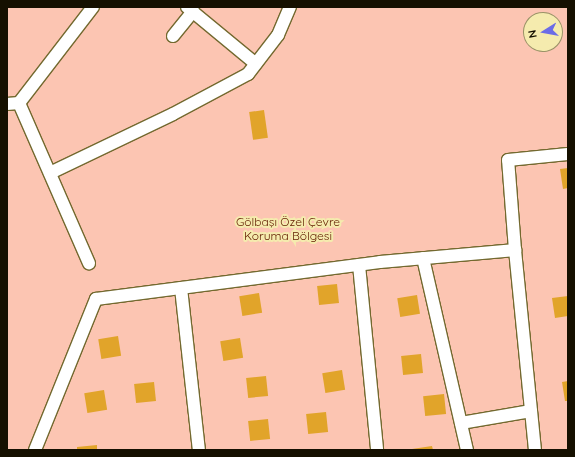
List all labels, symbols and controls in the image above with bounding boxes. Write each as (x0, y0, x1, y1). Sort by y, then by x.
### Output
north arrow (523, 12, 563, 52)
text: N (525, 29, 540, 39)
park label: Gölbaşı Özel Çevre Koruma Bölgesi (236, 215, 340, 243)

